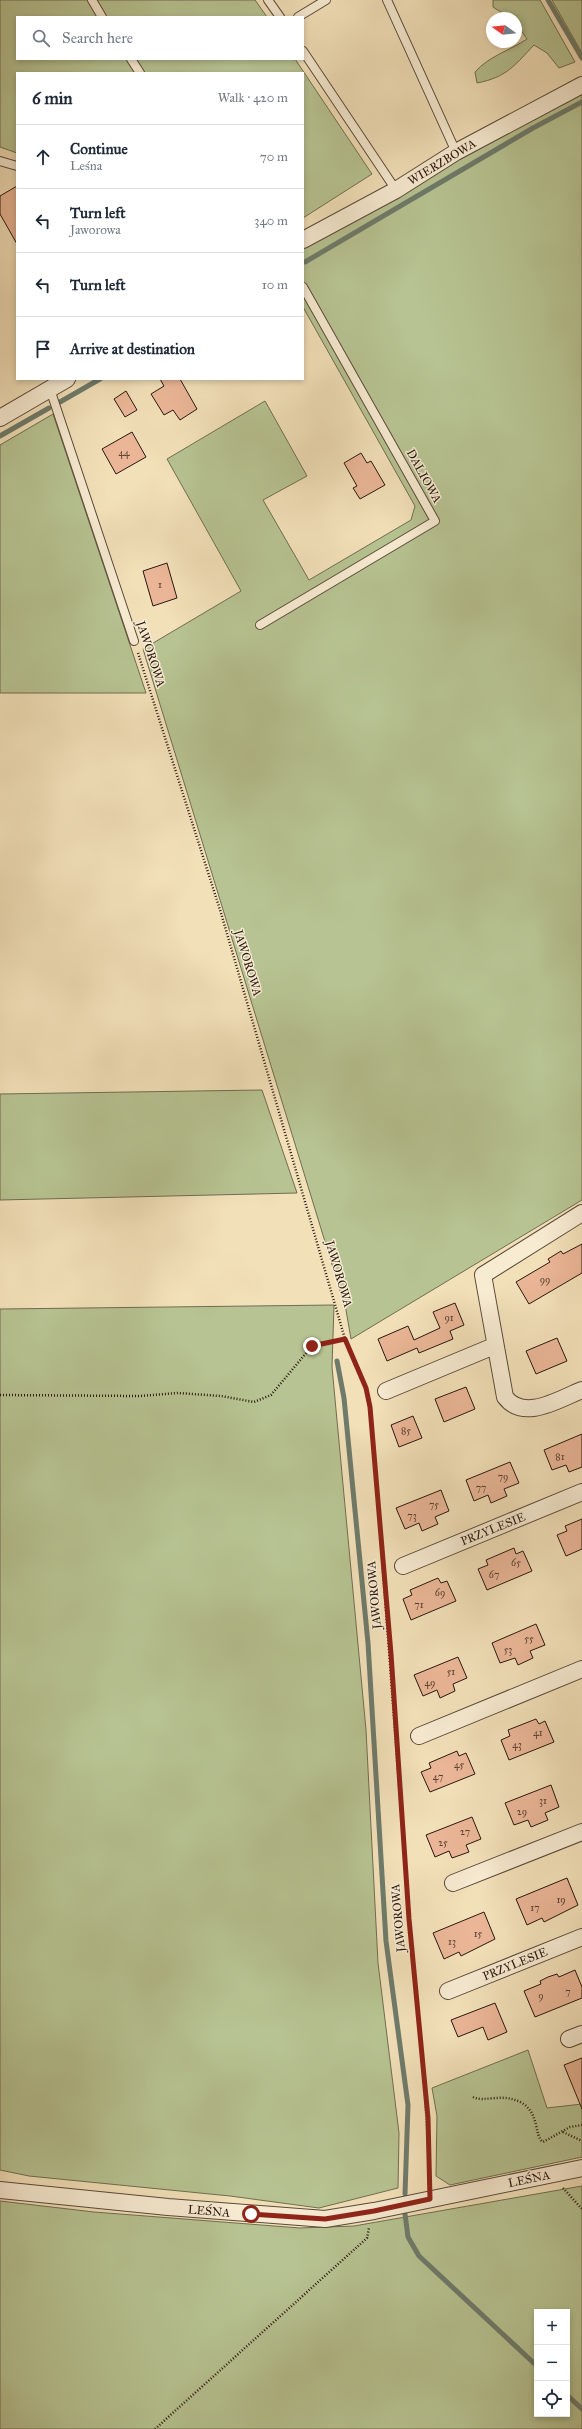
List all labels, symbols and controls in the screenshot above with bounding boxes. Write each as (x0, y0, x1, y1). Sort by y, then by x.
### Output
north arrow (486, 12, 522, 48)
search box (16, 16, 304, 60)
icon: search (30, 27, 52, 49)
text: Search here (62, 29, 133, 47)
text: 6 min (32, 88, 73, 109)
text: Walk · 420 m (218, 90, 288, 106)
street label: WIERZBOWA (405, 136, 479, 188)
text: Continue (70, 140, 128, 158)
icon: ahead (32, 146, 54, 168)
text: 70 m (260, 149, 288, 165)
text: Leśna (70, 158, 102, 174)
text: Turn left (70, 204, 126, 222)
icon: left (32, 210, 54, 232)
text: 340 m (254, 213, 288, 229)
text: Jaworowa (70, 222, 121, 238)
icon: left (32, 274, 54, 296)
text: Turn left (70, 276, 126, 294)
text: 10 m (262, 277, 288, 293)
icon: arrive (32, 338, 54, 360)
text: Arrive at destination (70, 340, 195, 358)
house number: 44 (118, 447, 130, 459)
street label: DALIOWA (404, 447, 444, 505)
house number: 1 (158, 579, 162, 591)
street label: JAWOROWA (132, 617, 168, 689)
street label: JAWOROWA (230, 926, 265, 998)
street label: JAWOROWA (321, 1237, 355, 1309)
house number: 99 (540, 1274, 550, 1286)
house number: 91 (444, 1312, 454, 1324)
route end (303, 1337, 321, 1355)
house number: 85 (401, 1425, 411, 1437)
house number: 81 (555, 1451, 565, 1463)
house number: 79 (498, 1471, 508, 1483)
house number: 77 (476, 1482, 486, 1494)
house number: 75 (429, 1499, 439, 1511)
street label: PRZYLESIE (459, 1509, 528, 1548)
house number: 73 (407, 1510, 417, 1522)
house number: 65 (511, 1557, 521, 1569)
street label: JAWOROWA (364, 1560, 385, 1632)
house number: 67 (489, 1569, 499, 1581)
house number: 69 (435, 1587, 445, 1599)
house number: 71 (414, 1599, 424, 1611)
house number: 55 (524, 1633, 534, 1645)
house number: 53 (504, 1644, 512, 1656)
house number: 51 (447, 1666, 455, 1678)
house number: 49 (425, 1677, 435, 1689)
house number: 41 (533, 1727, 543, 1739)
house number: 43 (512, 1739, 522, 1751)
house number: 45 (454, 1759, 464, 1771)
house number: 47 (433, 1771, 443, 1783)
house number: 31 (539, 1795, 547, 1807)
house number: 29 (517, 1806, 527, 1818)
house number: 27 (460, 1826, 470, 1838)
house number: 25 (438, 1837, 448, 1849)
street label: JAWOROWA (388, 1883, 409, 1955)
house number: 19 (556, 1894, 566, 1906)
house number: 17 (530, 1902, 540, 1914)
house number: 15 (474, 1928, 483, 1940)
house number: 13 (448, 1936, 456, 1948)
street label: PRZYLESIE (481, 1944, 550, 1983)
house number: 7 (565, 1986, 571, 1998)
house number: 9 (538, 1990, 544, 2002)
street label: LEŚNA (506, 2166, 551, 2190)
street label: LEŚNA (187, 2200, 231, 2220)
route start (242, 2205, 260, 2223)
map controls (534, 2309, 570, 2417)
button: + (534, 2309, 570, 2345)
button: − (534, 2345, 570, 2381)
button: locate (534, 2381, 570, 2417)

